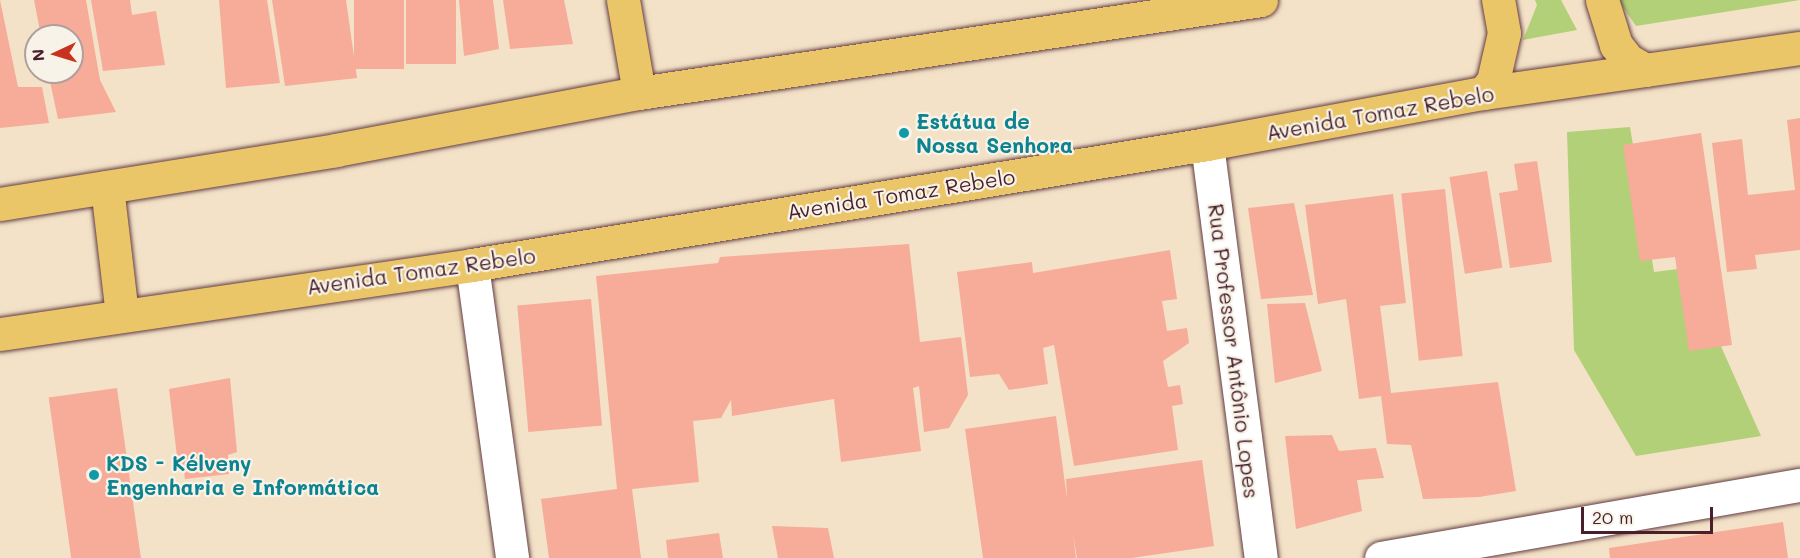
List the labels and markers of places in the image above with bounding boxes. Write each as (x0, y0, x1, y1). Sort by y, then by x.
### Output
place label: Estátua de Nossa Senhora (916, 108, 1073, 158)
marker: Estátua de Nossa Senhora (897, 126, 911, 140)
place label: KDS - Kélveny Engenharia e Informática (106, 450, 379, 500)
marker: KDS - Kélveny Engenharia e Informática (87, 468, 101, 482)

